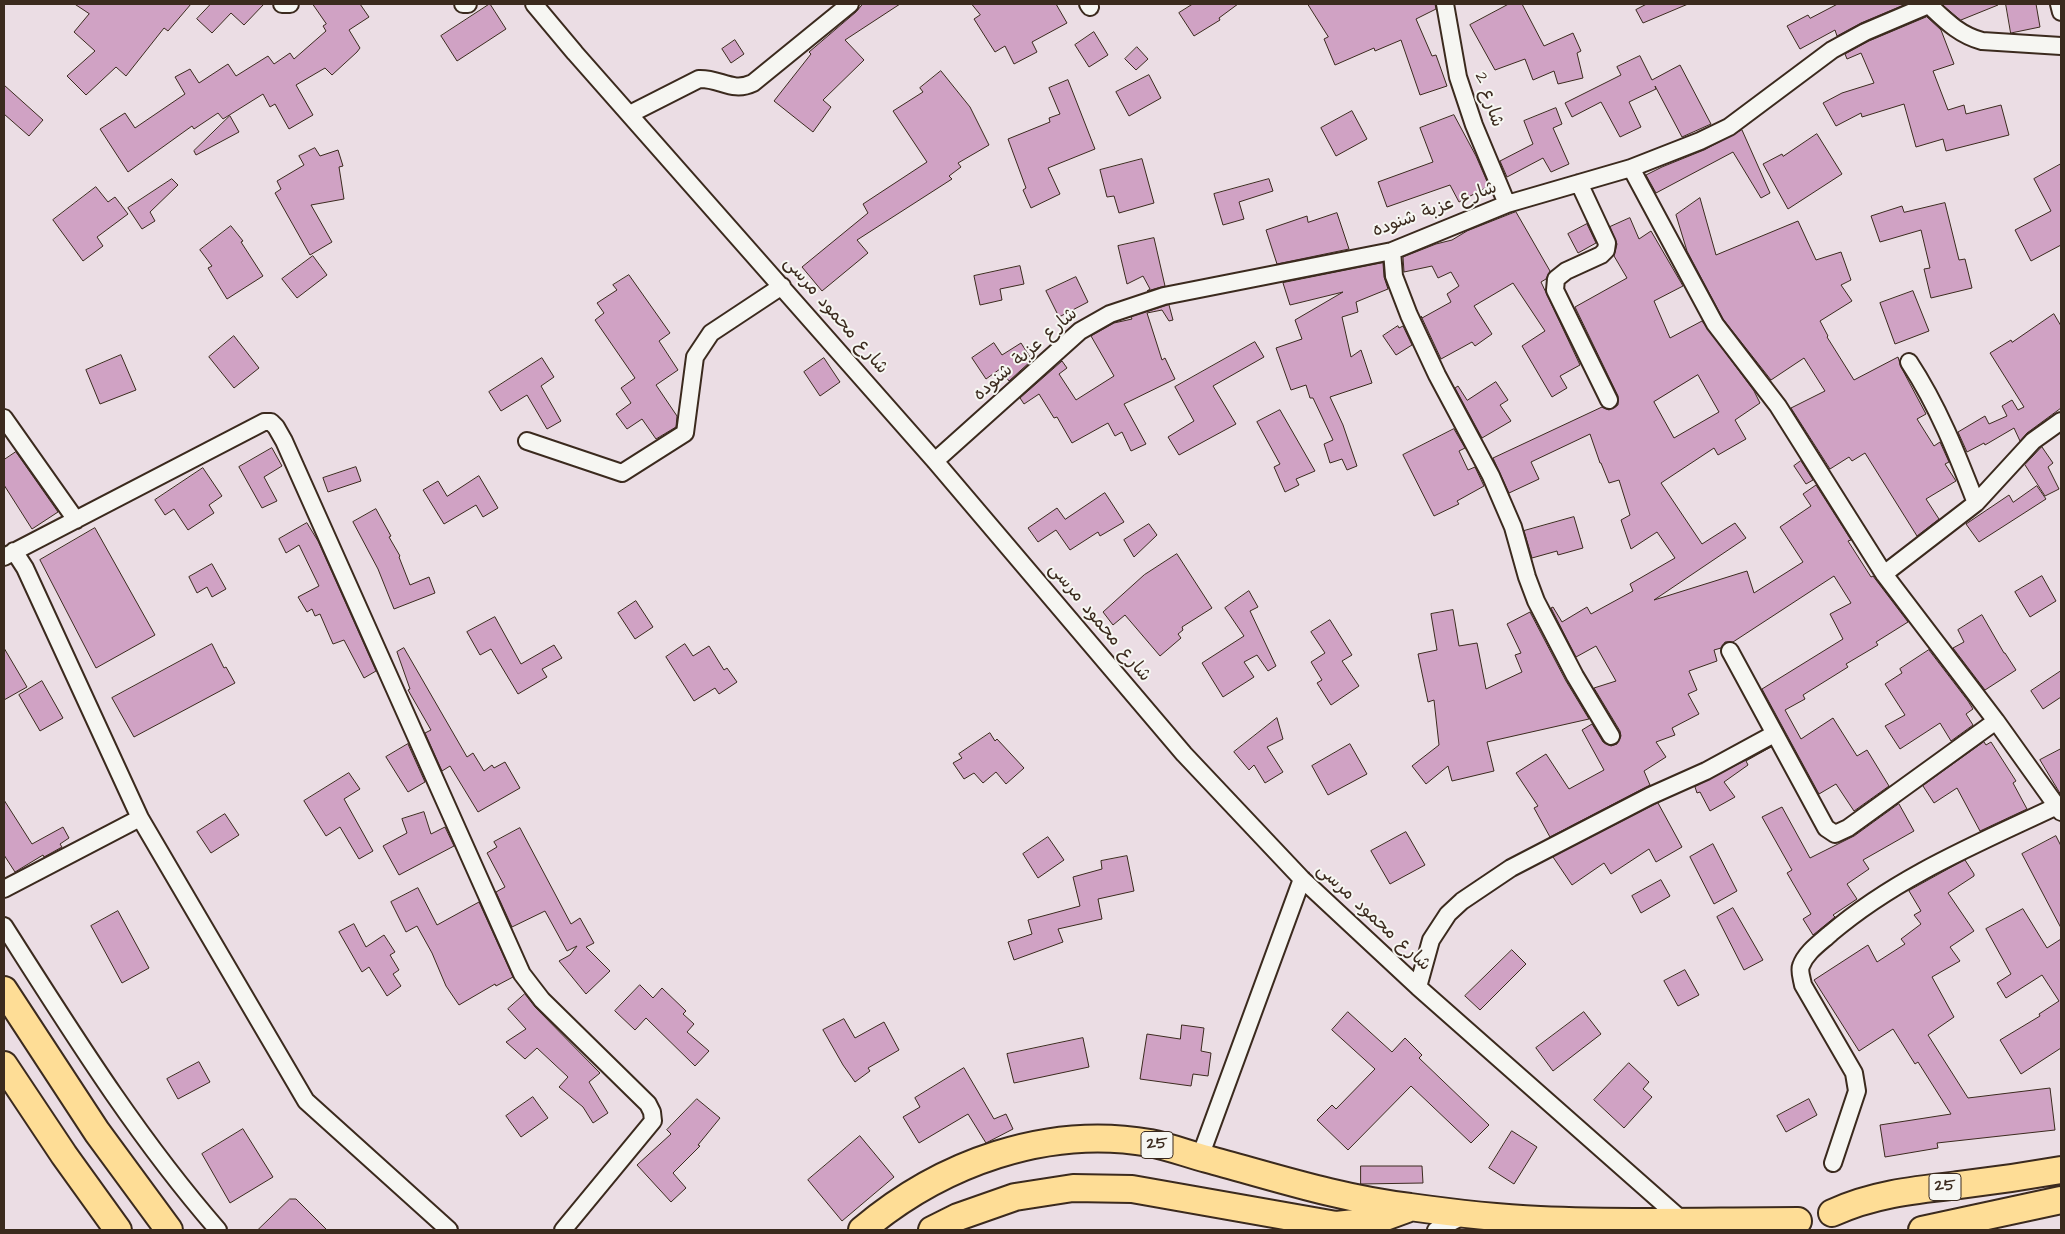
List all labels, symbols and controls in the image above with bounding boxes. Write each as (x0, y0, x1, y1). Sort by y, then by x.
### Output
street label: شارع 2 (1469, 70, 1507, 130)
street label: شارع عزبة شنوده (1370, 177, 1500, 243)
street label: شارع محمود مرسى (778, 253, 892, 379)
street label: شارع عزبة شنوده (969, 304, 1083, 406)
street label: شارع محمود مرسى (1043, 559, 1155, 687)
street label: شارع محمود مرسى (1311, 860, 1435, 976)
road number: 25 (1141, 1132, 1173, 1158)
road number: 25 (1929, 1174, 1961, 1200)

